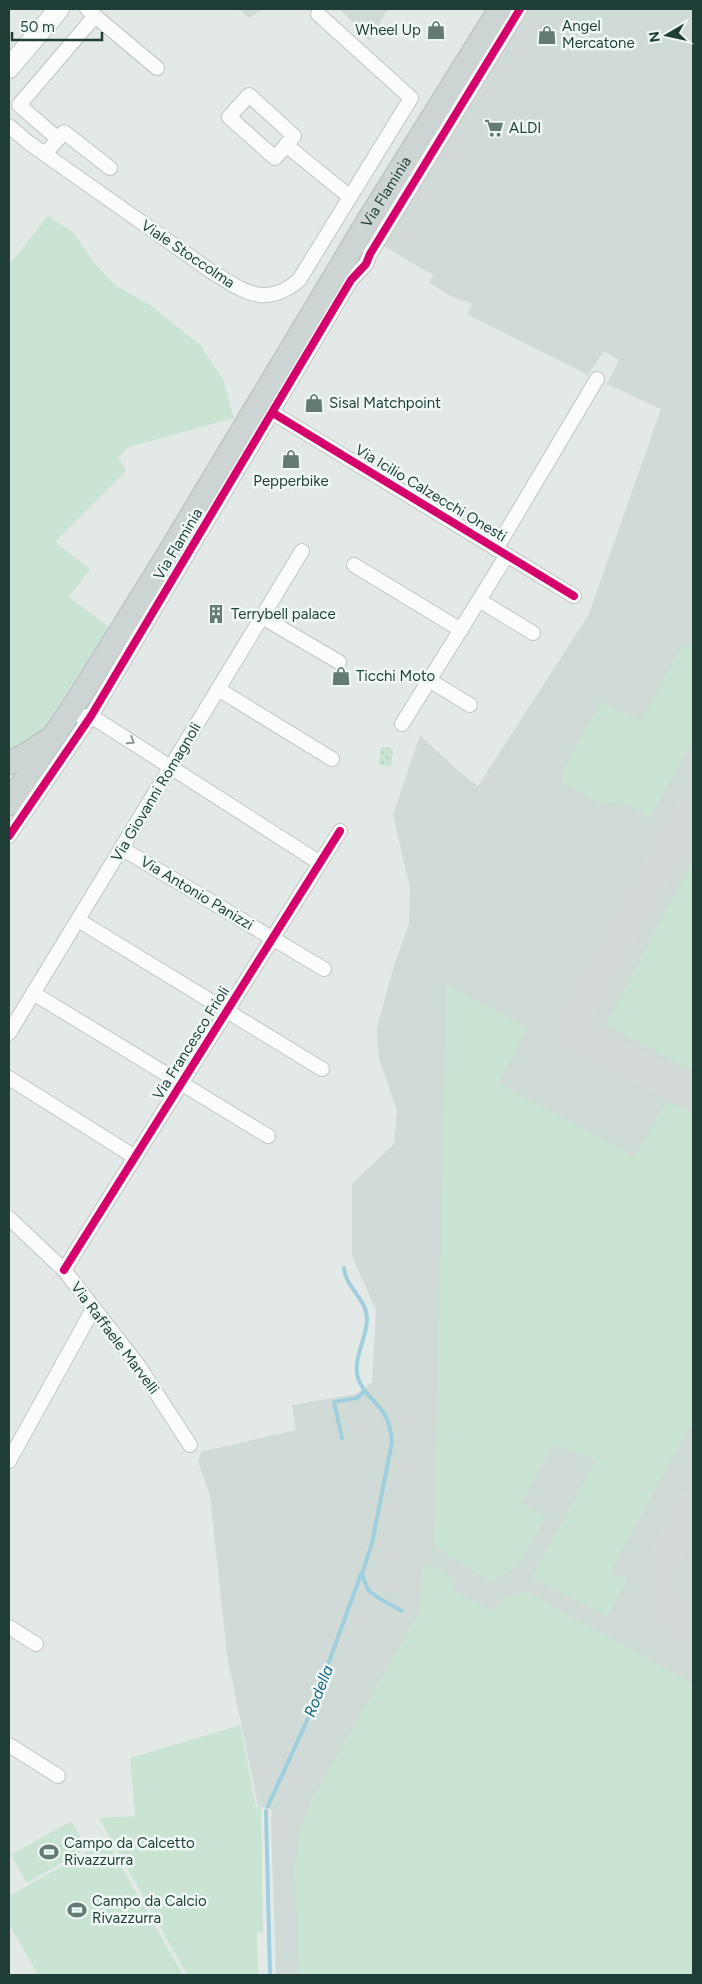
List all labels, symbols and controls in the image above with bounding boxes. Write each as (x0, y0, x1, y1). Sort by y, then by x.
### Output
scale bar (12, 10, 102, 42)
north arrow (642, 10, 692, 60)
place label: Angel Mercatone (562, 17, 635, 52)
text: 50 m (20, 18, 55, 36)
shop icon: Wheel Up (425, 19, 447, 41)
place label: Wheel Up (355, 21, 421, 39)
shop icon: Angel Mercatone (536, 24, 558, 46)
text: N (645, 30, 664, 44)
supermarket icon: ALDI (483, 117, 505, 139)
place label: ALDI (509, 119, 541, 137)
street label: Via Flaminia (357, 153, 415, 231)
street label: Viale Stoccolma (138, 216, 238, 292)
shop icon: Sisal Matchpoint (303, 392, 325, 414)
place label: Sisal Matchpoint (329, 394, 441, 412)
street label: Via Icilio Calzecchi Onesti (352, 441, 510, 545)
shop icon: Pepperbike (280, 448, 302, 470)
place label: Pepperbike (253, 472, 329, 490)
street label: Via Flaminia (150, 505, 206, 583)
building icon: Terrybell palace (205, 603, 227, 625)
place label: Terrybell palace (231, 605, 336, 623)
shop icon: Ticchi Moto (330, 665, 352, 687)
place label: Ticchi Moto (356, 667, 436, 685)
street label: Via Giovanni Romagnoli (107, 719, 205, 865)
one-way arrow (126, 735, 135, 745)
street label: Via Antonio Panizzi (137, 852, 257, 934)
street label: Via Francesco Frioli (149, 983, 233, 1103)
street label: Via Raffaele Marvelli (67, 1278, 163, 1398)
water label: Rodella (300, 1663, 337, 1720)
place label: Campo da Calcetto Rivazzurra (64, 1834, 195, 1869)
sports icon: Campo da Calcetto Rivazzurra (38, 1841, 60, 1863)
place label: Campo da Calcio Rivazzurra (92, 1892, 207, 1927)
sports icon: Campo da Calcio Rivazzurra (66, 1899, 88, 1921)

